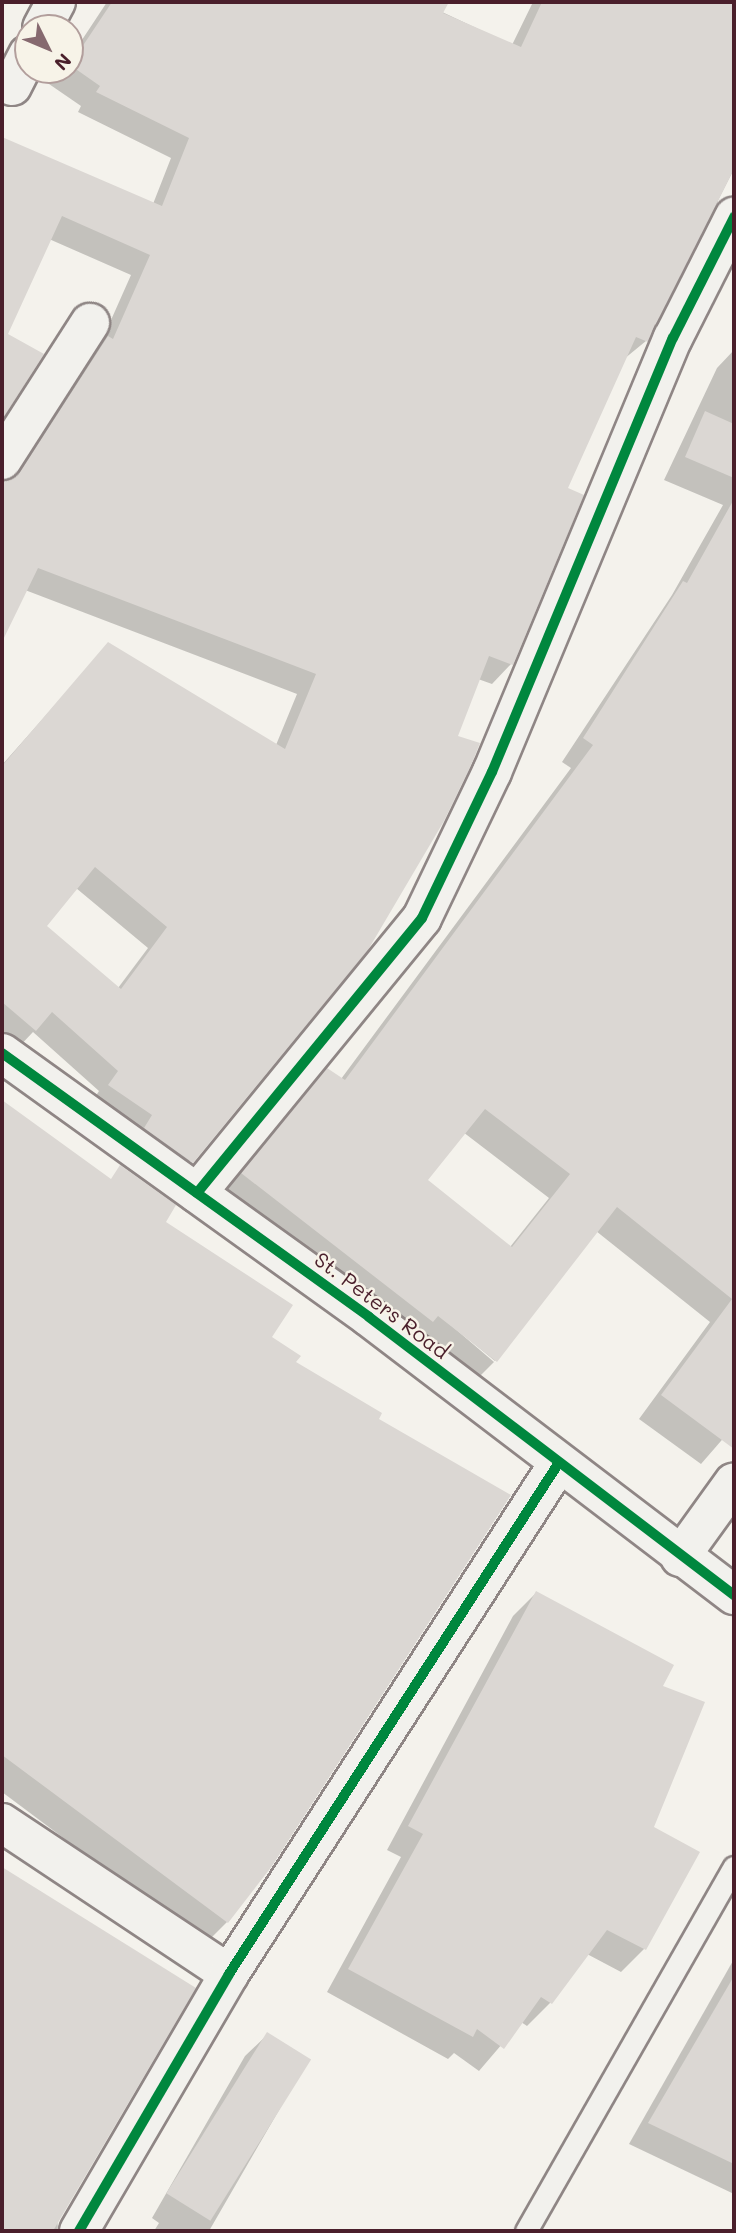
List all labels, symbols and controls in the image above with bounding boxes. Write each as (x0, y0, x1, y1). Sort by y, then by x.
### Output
north arrow (14, 14, 84, 84)
text: N (49, 48, 77, 76)
street label: St. Peters Road (310, 1246, 454, 1364)

